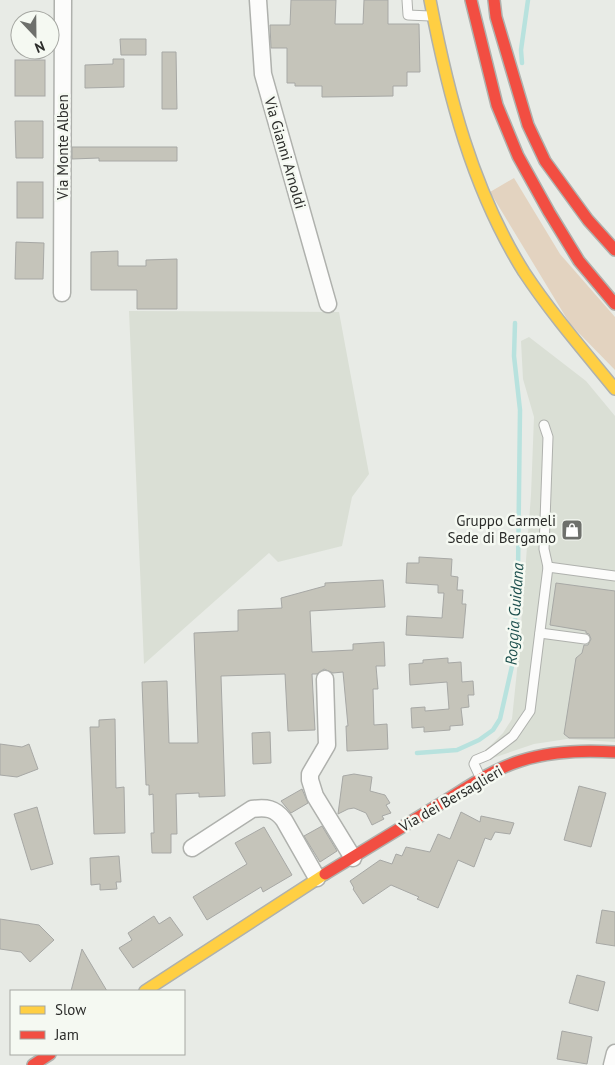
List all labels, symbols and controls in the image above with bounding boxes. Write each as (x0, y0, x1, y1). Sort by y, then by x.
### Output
north arrow (10, 10, 60, 60)
text: N (32, 37, 48, 57)
street label: Via Monte Alben (53, 94, 72, 201)
street label: Via Gianni Arnoldi (260, 94, 310, 211)
place label: Gruppo Carmeli Sede di Bergamo (447, 511, 556, 547)
shop icon: Gruppo Carmeli Sede di Bergamo (560, 518, 584, 542)
water label: Roggia Guidana (500, 562, 528, 666)
street label: Via dei Bersaglieri (395, 761, 506, 836)
legend (10, 990, 185, 1055)
text: Slow (55, 1000, 86, 1019)
text: Jam (54, 1025, 79, 1044)

